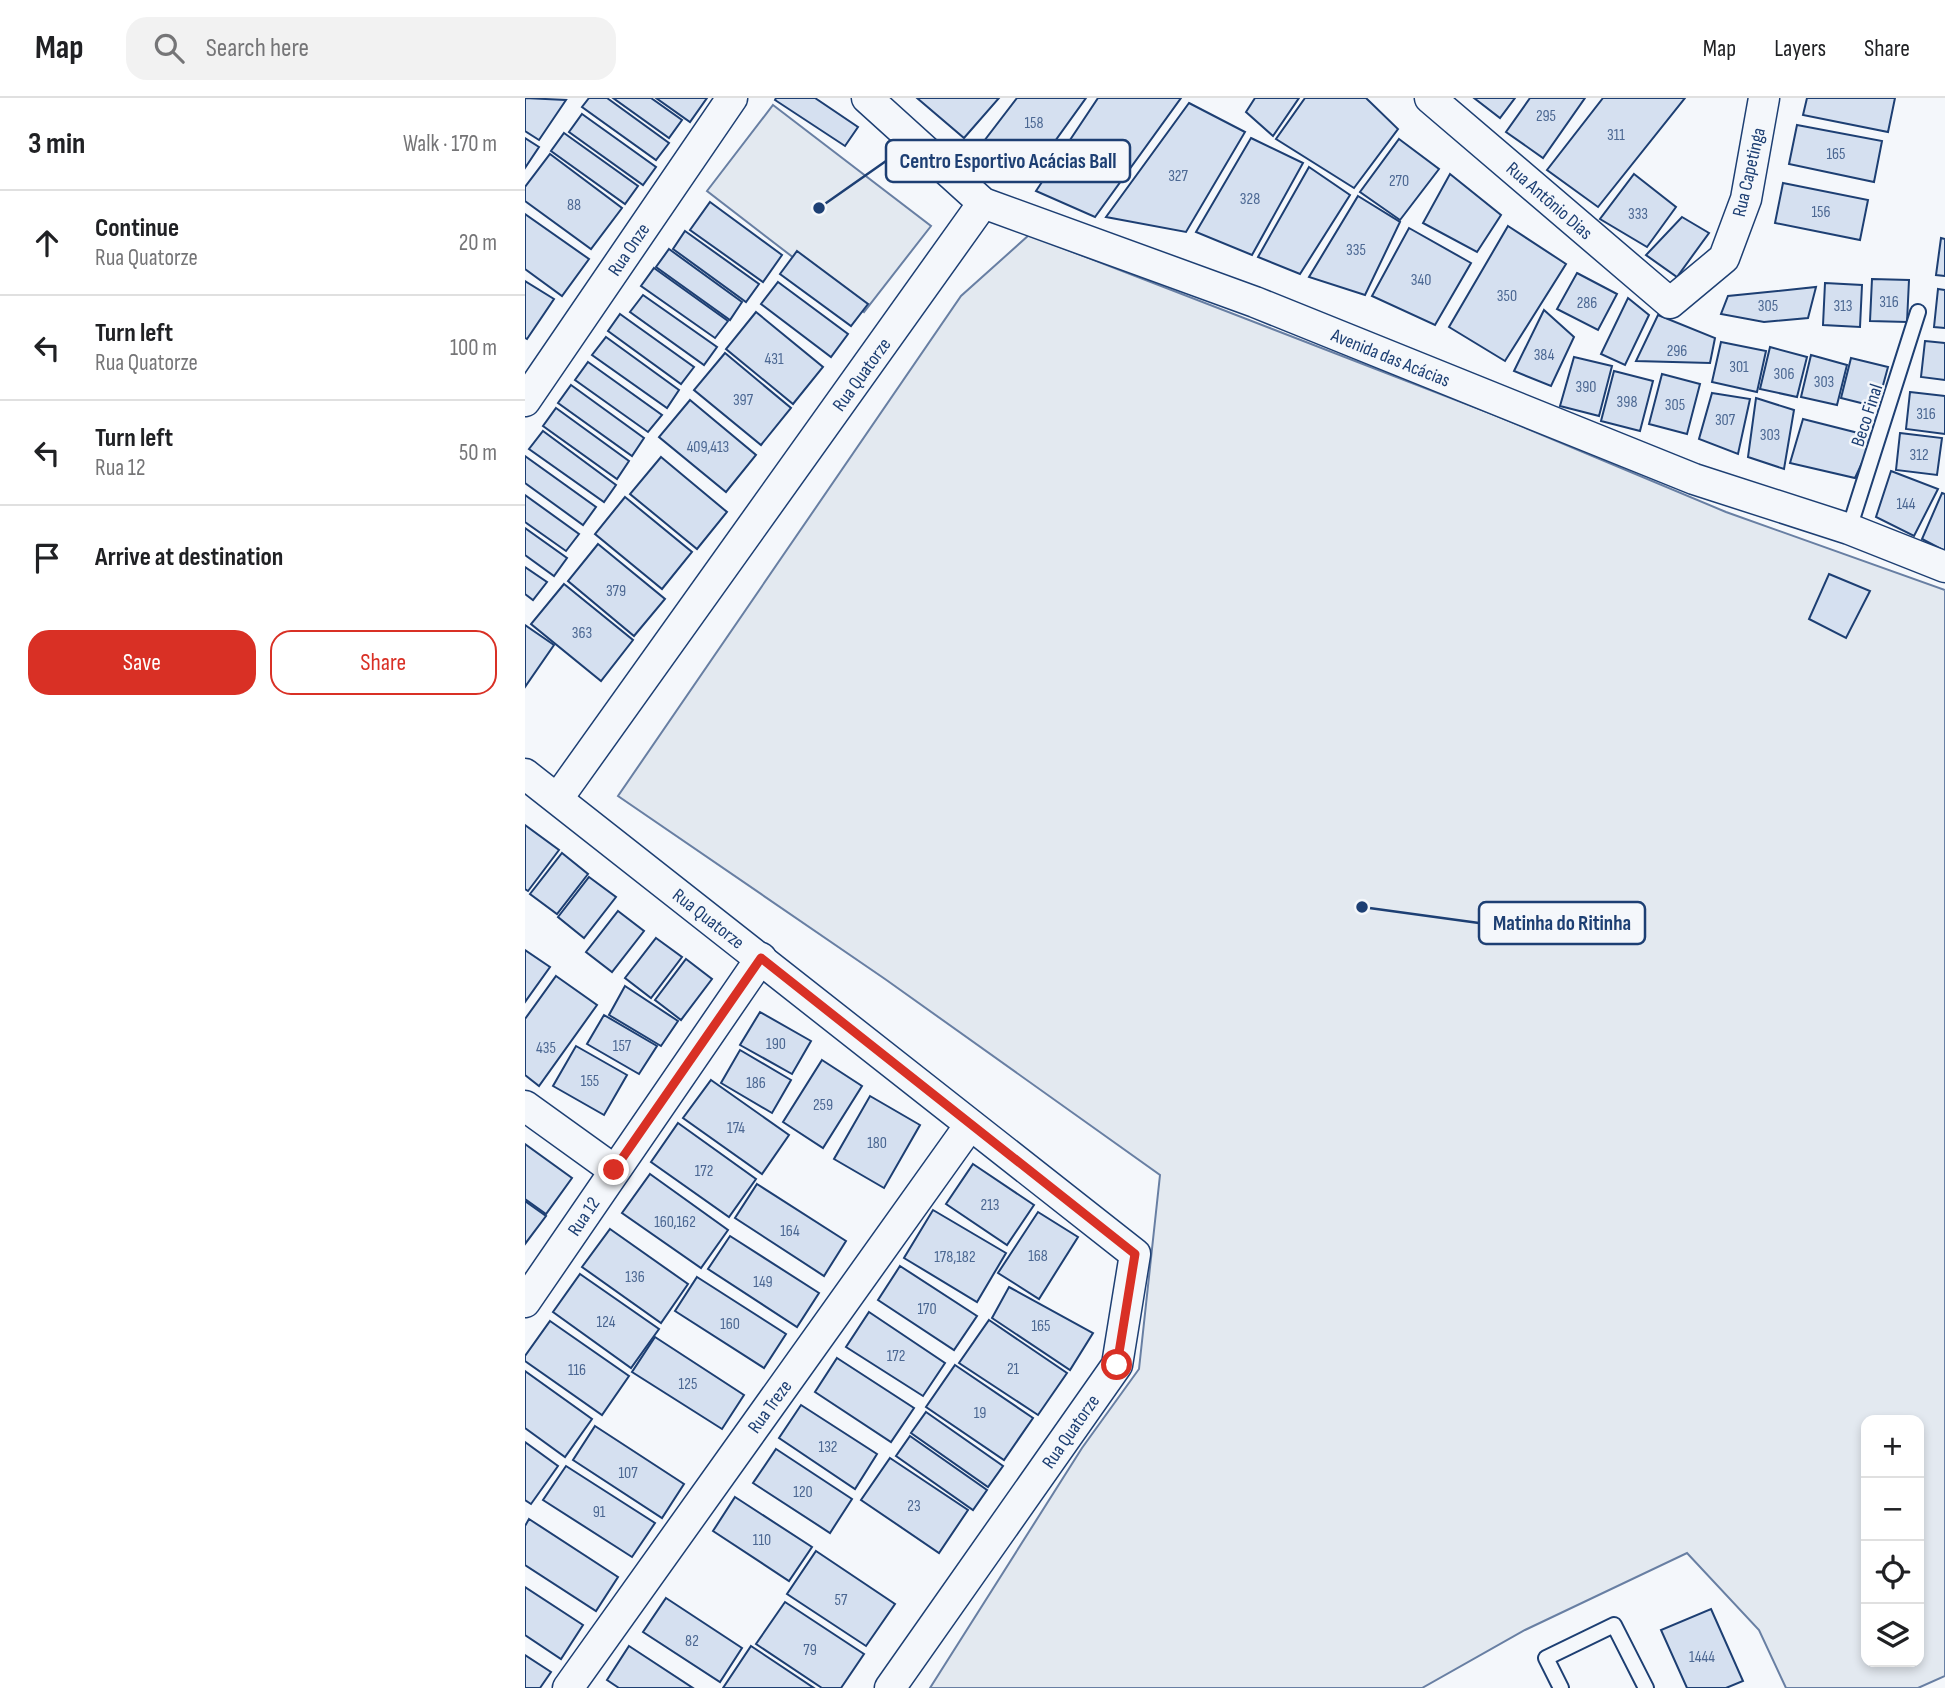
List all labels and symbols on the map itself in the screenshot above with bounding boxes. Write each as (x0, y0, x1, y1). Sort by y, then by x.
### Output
house number: 295 (1536, 107, 1556, 126)
house number: 158 (1024, 114, 1044, 133)
house number: 311 (1607, 126, 1625, 145)
street label: Rua Capetinga (1728, 126, 1771, 219)
callout: Centro Esportivo Acácias Ball (886, 140, 1130, 182)
house number: 165 (1826, 145, 1846, 164)
text: Centro Esportivo Acácias Ball (900, 149, 1116, 174)
street label: Rua Antônio Dias (1501, 157, 1597, 245)
house number: 327 (1168, 167, 1188, 186)
house number: 270 (1389, 172, 1409, 191)
house number: 328 (1240, 190, 1260, 209)
house number: 88 (567, 196, 581, 215)
house number: 156 (1811, 203, 1831, 222)
house number: 333 (1628, 205, 1648, 224)
street label: Rua Onze (603, 219, 655, 281)
house number: 335 (1346, 241, 1366, 260)
house number: 340 (1411, 271, 1431, 290)
house number: 350 (1497, 287, 1517, 306)
house number: 316 (1879, 293, 1899, 312)
house number: 286 (1577, 294, 1597, 313)
house number: 305 (1758, 297, 1778, 316)
house number: 313 (1833, 297, 1853, 316)
street label: Avenida das Acácias (1327, 324, 1453, 393)
street label: Rua Quatorze (828, 334, 896, 416)
house number: 296 (1667, 342, 1687, 361)
house number: 384 (1534, 346, 1555, 365)
house number: 431 (764, 350, 784, 369)
house number: 301 (1729, 358, 1749, 377)
house number: 306 (1774, 365, 1794, 384)
house number: 303 (1814, 373, 1834, 392)
house number: 390 (1576, 378, 1596, 397)
street label: Beco Final (1847, 381, 1888, 450)
house number: 397 (733, 391, 754, 410)
house number: 398 (1617, 393, 1637, 412)
house number: 305 (1665, 396, 1685, 415)
house number: 316 (1916, 405, 1936, 424)
house number: 307 (1715, 411, 1736, 430)
house number: 303 (1760, 426, 1780, 445)
house number: 409,413 (687, 438, 729, 457)
house number: 312 (1909, 446, 1929, 465)
house number: 144 (1896, 495, 1916, 514)
house number: 379 (606, 582, 626, 601)
house number: 363 (572, 624, 592, 643)
street label: Rua Quatorze (668, 884, 749, 954)
callout: Matinha do Ritinha (1479, 902, 1645, 944)
text: Matinha do Ritinha (1493, 911, 1631, 936)
house number: 190 (766, 1035, 786, 1054)
house number: 157 (613, 1037, 632, 1056)
house number: 435 (536, 1039, 556, 1058)
house number: 155 (581, 1072, 599, 1091)
house number: 186 (746, 1074, 766, 1093)
house number: 259 (813, 1096, 833, 1115)
house number: 174 (727, 1119, 745, 1138)
house number: 180 (867, 1134, 887, 1153)
route end (598, 1154, 629, 1185)
house number: 172 (695, 1162, 713, 1181)
street label: Rua 12 (563, 1193, 605, 1241)
house number: 213 (981, 1196, 999, 1215)
house number: 160,162 (654, 1213, 696, 1232)
house number: 164 (780, 1222, 800, 1241)
house number: 168 (1028, 1247, 1048, 1266)
house number: 178,182 (934, 1248, 976, 1267)
house number: 136 (625, 1268, 645, 1287)
house number: 149 (753, 1273, 773, 1292)
house number: 170 (917, 1300, 937, 1319)
house number: 124 (597, 1313, 616, 1332)
house number: 160 (720, 1315, 740, 1334)
house number: 165 (1031, 1317, 1051, 1336)
house number: 172 (887, 1347, 905, 1366)
route start (1101, 1349, 1132, 1380)
house number: 21 (1007, 1360, 1020, 1379)
house number: 116 (568, 1361, 586, 1380)
house number: 125 (679, 1375, 697, 1394)
street label: Rua Treze (743, 1376, 797, 1438)
street label: Rua Quatorze (1037, 1391, 1105, 1473)
house number: 19 (974, 1404, 986, 1423)
house number: 132 (819, 1438, 837, 1457)
house number: 107 (618, 1464, 638, 1483)
house number: 120 (793, 1483, 813, 1502)
house number: 23 (907, 1497, 921, 1516)
house number: 91 (593, 1503, 606, 1522)
house number: 110 (753, 1531, 771, 1550)
house number: 57 (835, 1591, 848, 1610)
house number: 82 (685, 1632, 699, 1651)
house number: 79 (803, 1641, 817, 1660)
house number: 1444 (1689, 1648, 1715, 1667)

